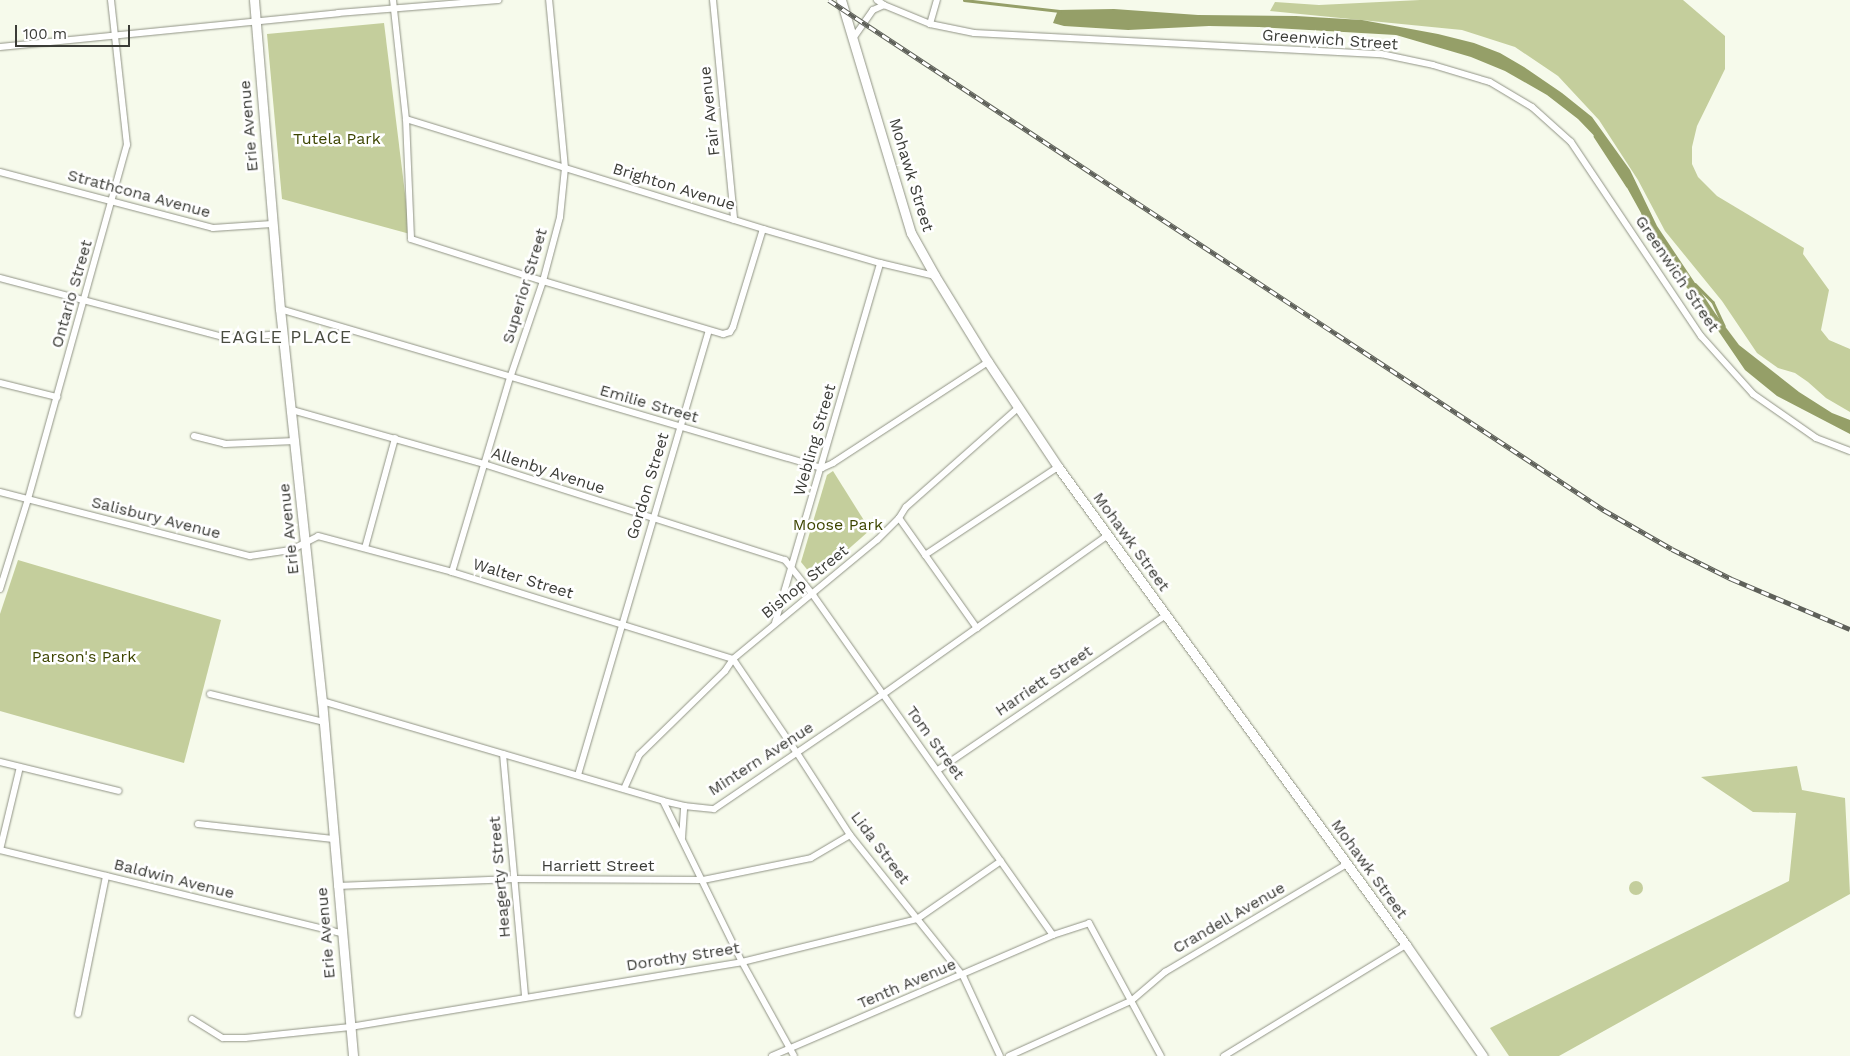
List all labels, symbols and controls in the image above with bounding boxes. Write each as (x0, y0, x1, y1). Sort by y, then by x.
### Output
scale bar (18, 15, 132, 47)
text: 100 m (23, 25, 67, 43)
street label: Greenwich Street (1261, 26, 1399, 54)
street label: Fair Avenue (696, 65, 724, 157)
street label: Erie Avenue (235, 79, 263, 173)
street label: Mohawk Street (885, 116, 937, 234)
park label: Tutela Park (293, 129, 381, 149)
street label: Brighton Avenue (610, 159, 738, 215)
street label: Strathcona Avenue (65, 166, 213, 222)
street label: Greenwich Street (1631, 212, 1723, 336)
street label: Superior Street (498, 226, 552, 346)
street label: Ontario Street (47, 238, 97, 350)
district label: EAGLE PLACE (218, 326, 354, 348)
street label: Emilie Street (597, 381, 701, 427)
street label: Webling Street (790, 382, 840, 498)
street label: Gordon Street (623, 430, 673, 542)
street label: Allenby Avenue (488, 443, 608, 499)
street label: Erie Avenue (275, 482, 303, 576)
street label: Mohawk Street (1089, 489, 1173, 595)
street label: Salisbury Avenue (89, 493, 223, 543)
park label: Moose Park (793, 515, 883, 535)
street label: Bishop Street (758, 541, 852, 623)
street label: Walter Street (470, 555, 576, 603)
street label: Harriett Street (992, 641, 1096, 721)
park label: Parson's Park (32, 647, 136, 667)
street label: Tom Street (902, 702, 968, 784)
street label: Mintern Avenue (705, 718, 817, 800)
street label: Lida Street (846, 808, 914, 888)
street label: Heagerty Street (485, 815, 515, 939)
street label: Mohawk Street (1327, 816, 1411, 922)
street label: Baldwin Avenue (112, 855, 236, 903)
street label: Harriett Street (541, 856, 655, 876)
street label: Crandell Avenue (1169, 878, 1289, 958)
street label: Erie Avenue (312, 886, 340, 980)
street label: Dorothy Street (625, 939, 741, 975)
street label: Tenth Avenue (855, 955, 959, 1013)

